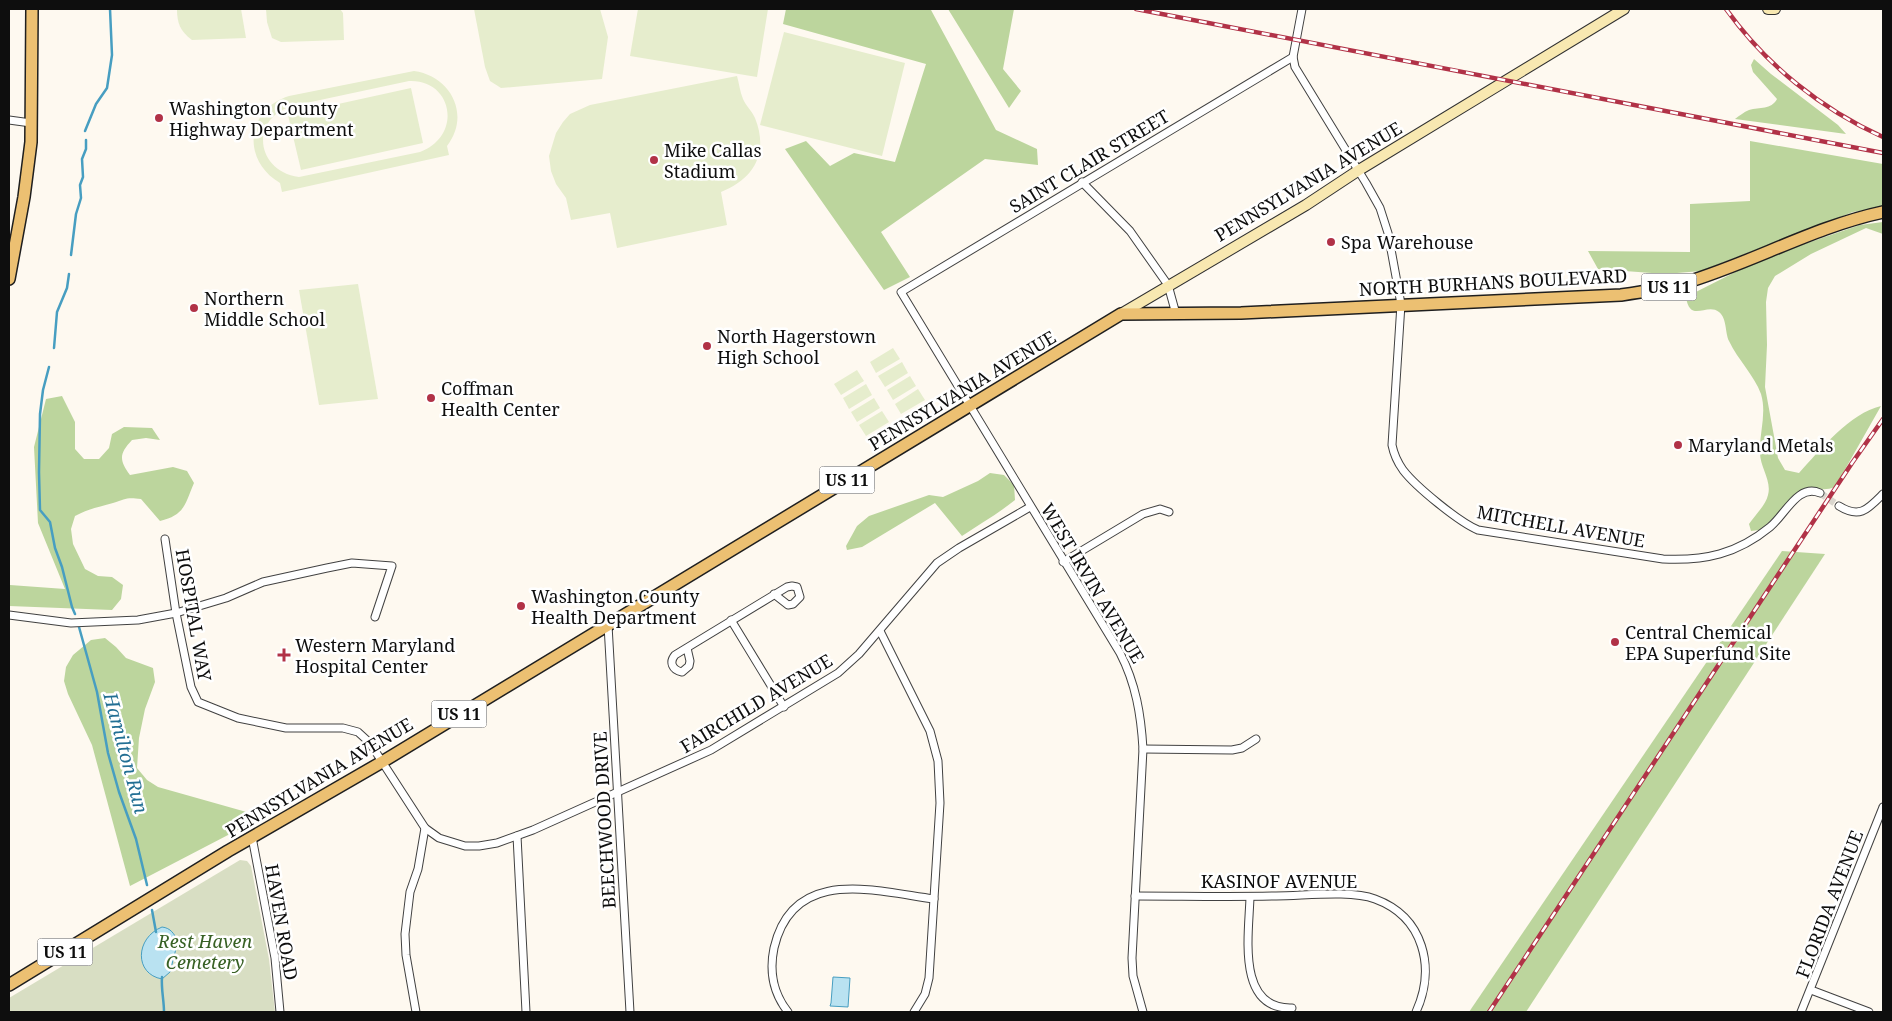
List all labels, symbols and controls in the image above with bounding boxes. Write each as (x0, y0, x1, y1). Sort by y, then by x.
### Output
place label: Washington County Highway Department (169, 96, 354, 141)
street label: SAINT CLAIR STREET (1005, 104, 1173, 218)
marker: Washington County Highway Department (153, 112, 165, 124)
street label: PENNSYLVANIA AVENUE (1210, 116, 1406, 246)
place label: Mike Callas Stadium (664, 138, 762, 183)
marker: Mike Callas Stadium (648, 154, 660, 166)
place label: Spa Warehouse (1341, 230, 1473, 254)
marker: Spa Warehouse (1325, 236, 1337, 248)
street label: NORTH BURHANS BOULEVARD (1358, 263, 1628, 301)
road number: US 11 (1642, 274, 1696, 300)
place label: Northern Middle School (204, 286, 325, 331)
marker: Northern Middle School (188, 302, 200, 314)
place label: North Hagerstown High School (717, 324, 877, 369)
street label: PENNSYLVANIA AVENUE (864, 325, 1060, 455)
marker: North Hagerstown High School (701, 340, 713, 352)
place label: Coffman Health Center (441, 376, 560, 421)
marker: Coffman Health Center (425, 392, 437, 404)
place label: Maryland Metals (1688, 433, 1833, 457)
marker: Maryland Metals (1672, 439, 1684, 451)
road number: US 11 (820, 466, 874, 494)
street label: WEST IRVIN AVENUE (1036, 499, 1150, 667)
street label: MITCHELL AVENUE (1475, 499, 1647, 553)
street label: HOSPITAL WAY (171, 547, 218, 684)
place label: Washington County Health Department (531, 584, 700, 629)
marker: Washington County Health Department (515, 600, 527, 612)
place label: Central Chemical EPA Superfund Site (1625, 620, 1791, 665)
place label: Western Maryland Hospital Center (295, 633, 455, 678)
marker: Central Chemical EPA Superfund Site (1609, 636, 1621, 648)
marker: Western Maryland Hospital Center (277, 648, 291, 662)
street label: FAIRCHILD AVENUE (675, 648, 837, 758)
water label: Hamilton Run (97, 689, 155, 817)
road number: US 11 (432, 701, 486, 728)
street label: PENNSYLVANIA AVENUE (221, 712, 417, 842)
street label: BEECHWOOD DRIVE (587, 731, 621, 909)
street label: FLORIDA AVENUE (1790, 827, 1868, 981)
street label: HAVEN ROAD (260, 862, 304, 982)
street label: KASINOF AVENUE (1201, 869, 1357, 893)
park label: Rest Haven Cemetery (157, 929, 252, 974)
road number: US 11 (38, 939, 92, 966)

